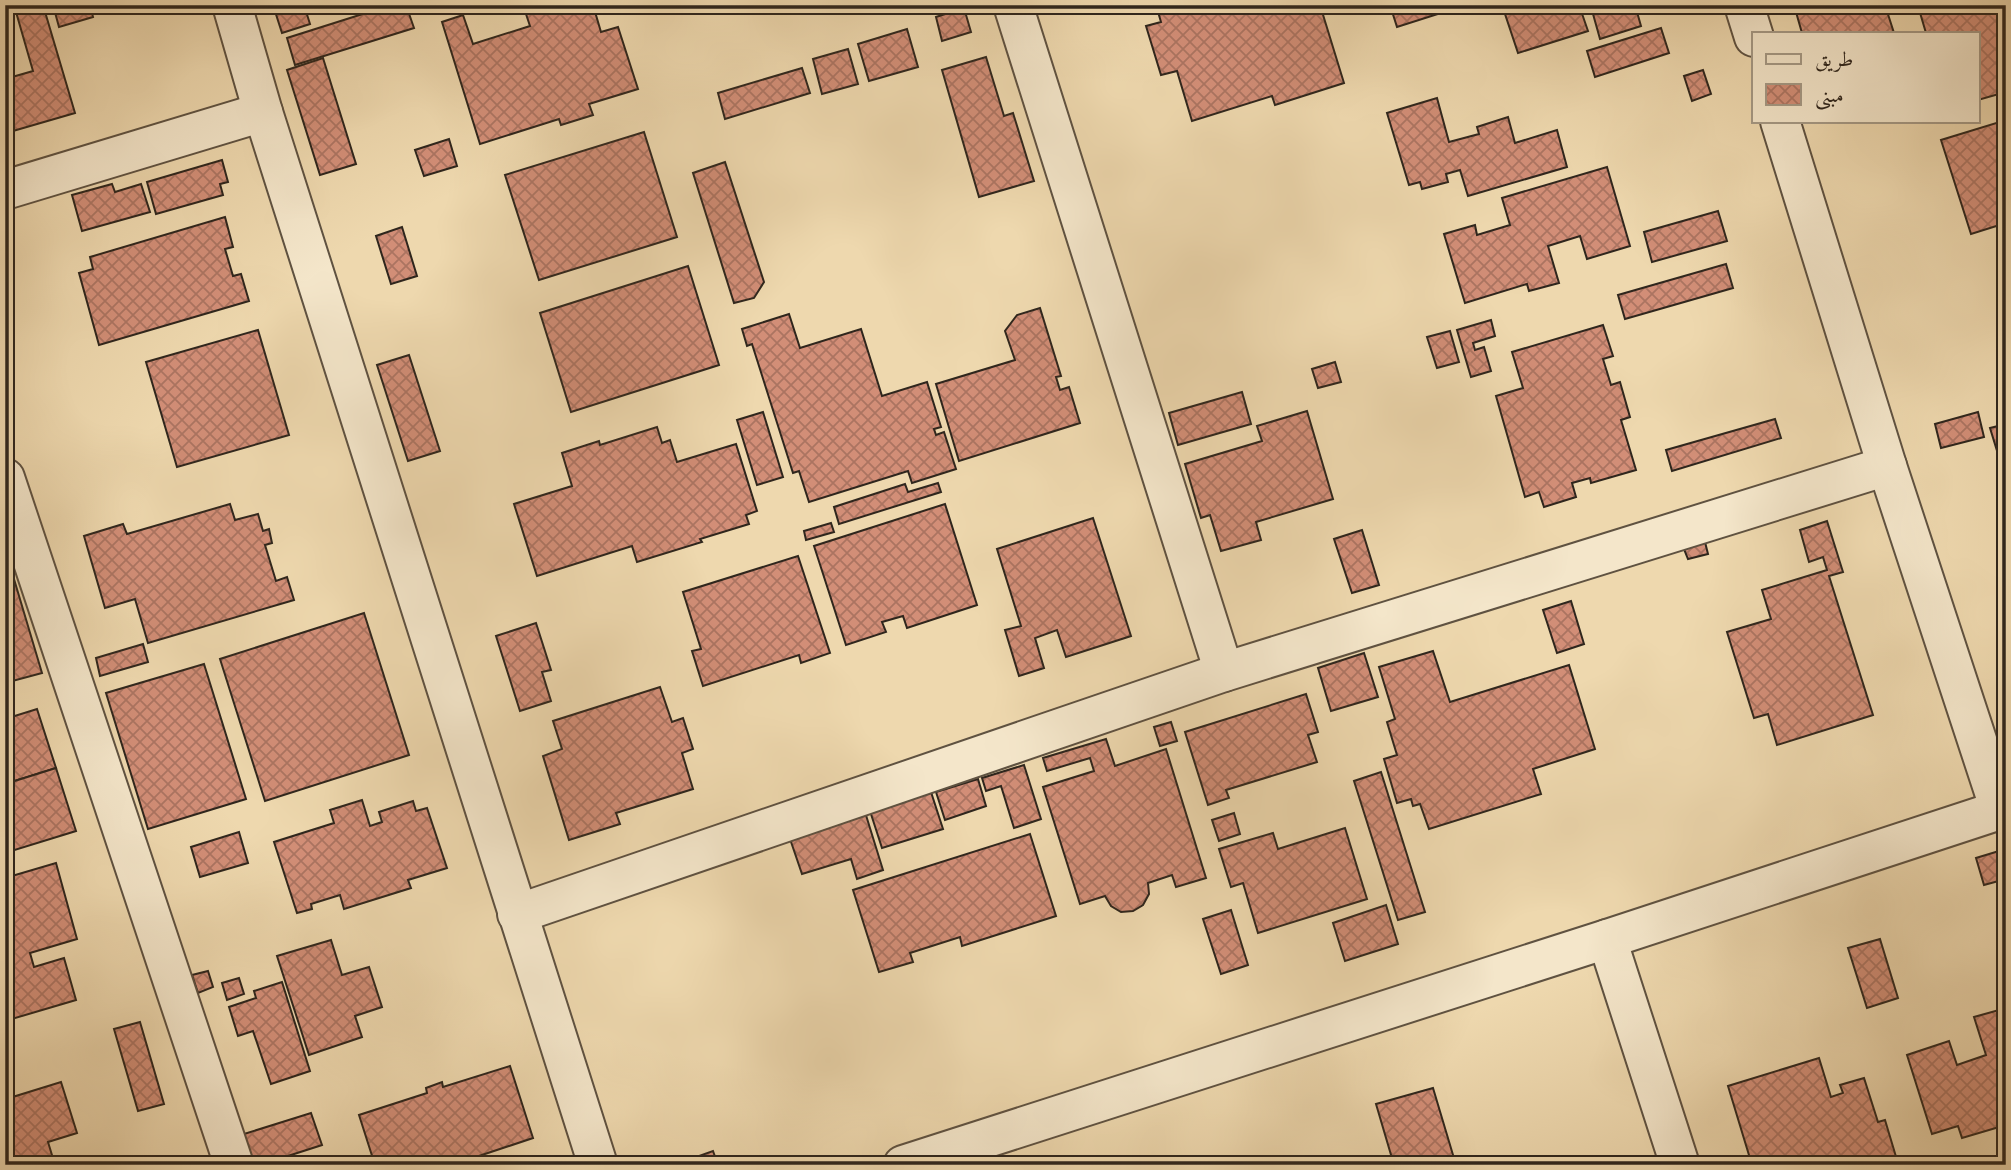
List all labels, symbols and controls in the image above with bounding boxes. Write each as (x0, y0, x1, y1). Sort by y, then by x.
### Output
legend (1752, 32, 1980, 122)
text: طريق (1815, 50, 1853, 72)
text: مبنى (1815, 86, 1844, 110)

